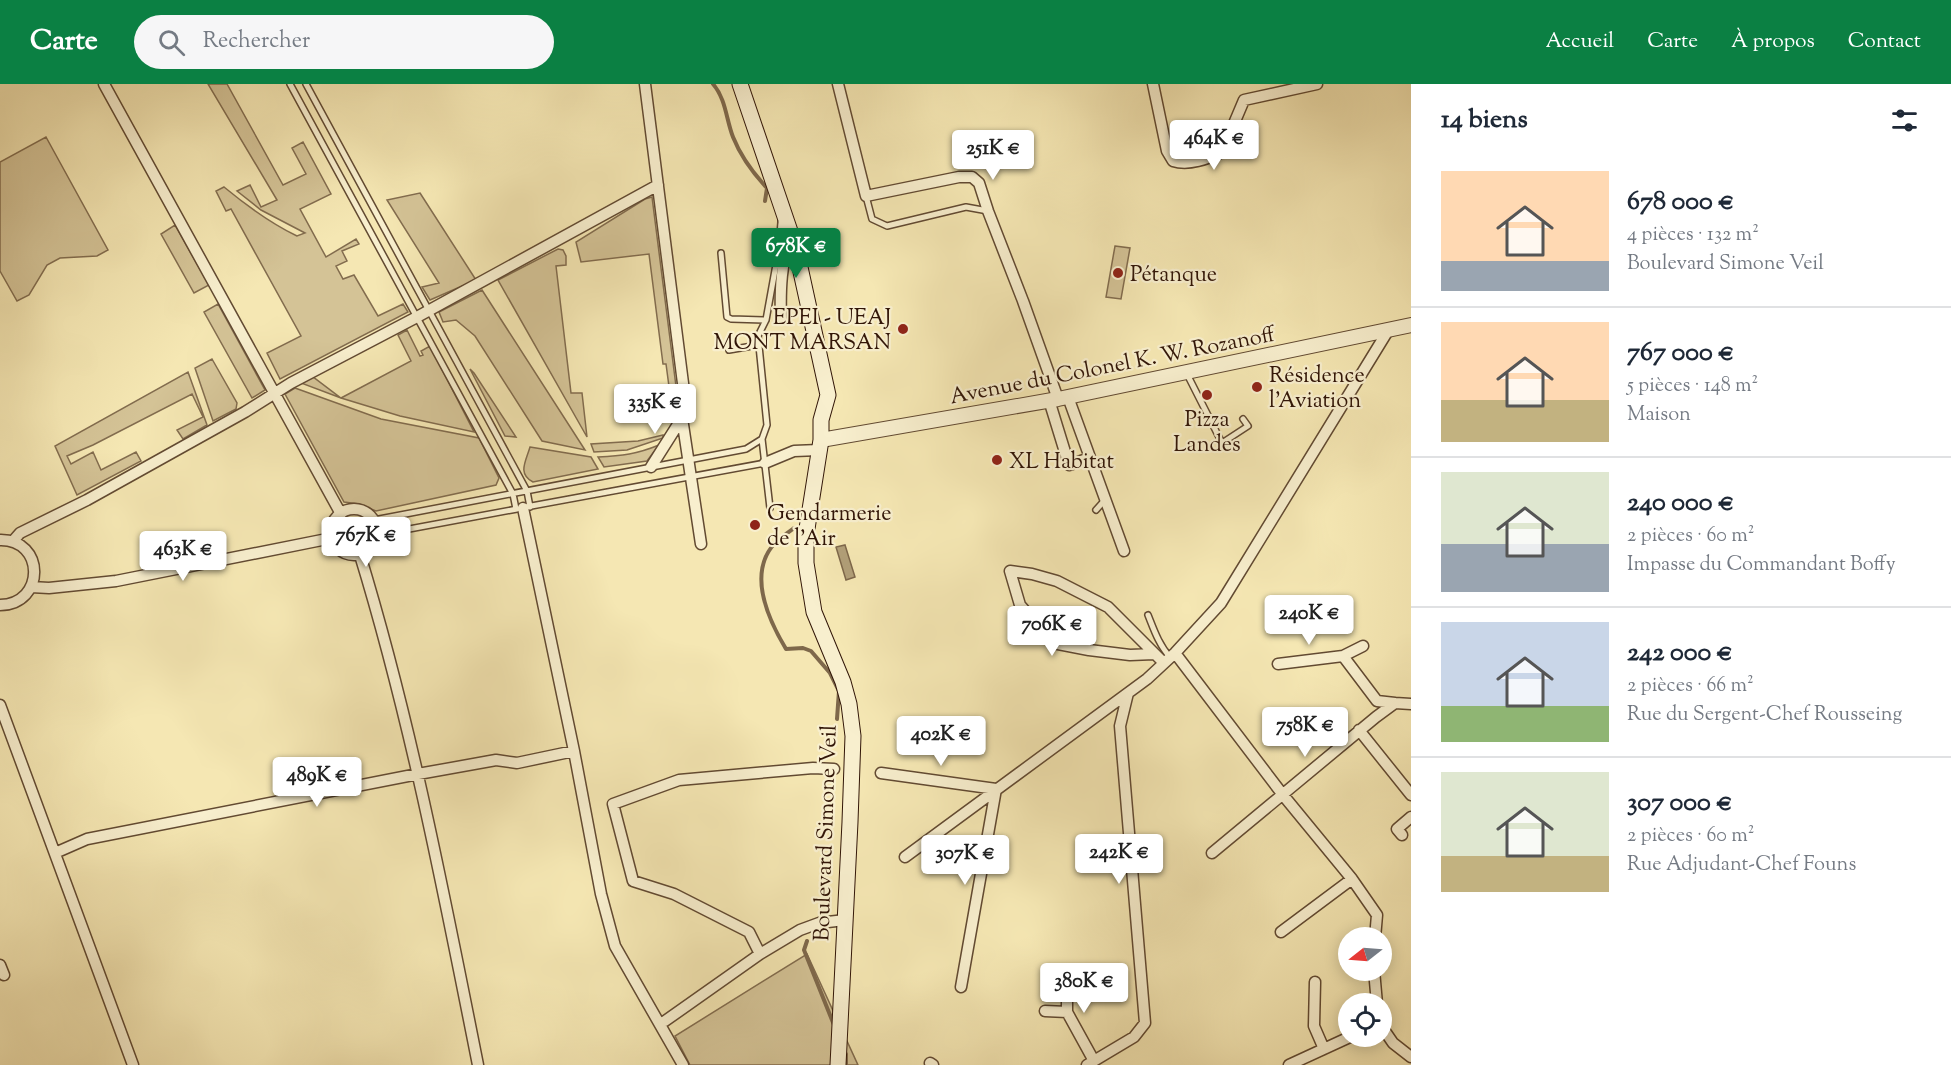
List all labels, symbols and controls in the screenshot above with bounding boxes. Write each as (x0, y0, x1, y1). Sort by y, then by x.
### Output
search box (134, 15, 554, 69)
text: Carte (30, 22, 98, 62)
icon: search (155, 26, 188, 59)
text: Rechercher (203, 26, 310, 58)
text: Accueil (1546, 27, 1614, 57)
text: Carte (1647, 27, 1698, 57)
text: À propos (1731, 27, 1815, 57)
text: Contact (1848, 27, 1921, 57)
text: 14 biens (1441, 102, 1528, 139)
icon: filters (1888, 104, 1921, 137)
pin: 464K € (1165, 120, 1263, 171)
text: 464K € (1184, 125, 1244, 154)
pin: 251K € (944, 130, 1042, 181)
text: 251K € (966, 135, 1020, 164)
text: 678 000 € (1627, 184, 1734, 221)
icon: home (1489, 195, 1561, 267)
text: 4 pièces · 132 m² (1627, 221, 1759, 250)
pin: 678K € (747, 228, 845, 279)
text: 678K € (766, 233, 826, 262)
text: Boulevard Simone Veil (1627, 250, 1824, 279)
place label: Pétanque (1130, 260, 1217, 292)
marker: Pétanque (1111, 266, 1125, 280)
place label: EPEI - UEAJ MONT MARSAN (714, 303, 891, 360)
street label: Avenue du Colonel K. W. Rozanoff (947, 319, 1279, 414)
marker: EPEI - UEAJ MONT MARSAN (896, 322, 910, 336)
text: 767 000 € (1627, 335, 1734, 372)
icon: home (1489, 346, 1561, 418)
place label: Résidence l'Aviation (1269, 361, 1365, 418)
text: 5 pièces · 148 m² (1627, 372, 1758, 401)
marker: Résidence l'Aviation (1250, 380, 1264, 394)
pin: 335K € (606, 384, 704, 435)
marker: Pizza Landes (1200, 388, 1214, 402)
text: 335K € (628, 389, 682, 418)
text: Maison (1627, 401, 1691, 430)
place label: Pizza Landes (1173, 405, 1241, 462)
place label: XL Habitat (1009, 447, 1114, 479)
marker: XL Habitat (990, 453, 1004, 467)
text: 240 000 € (1627, 485, 1734, 522)
icon: home (1489, 496, 1561, 568)
place label: Gendarmerie de l'Air (767, 499, 891, 556)
pin: 767K € (317, 517, 415, 568)
marker: Gendarmerie de l'Air (748, 518, 762, 532)
text: 767K € (336, 522, 397, 551)
text: 2 pièces · 60 m² (1627, 522, 1754, 551)
pin: 463K € (134, 531, 232, 582)
text: 463K € (154, 536, 212, 565)
text: Impasse du Commandant Boffy (1627, 551, 1896, 580)
pin: 240K € (1260, 595, 1358, 646)
text: 240K € (1279, 600, 1339, 629)
pin: 706K € (1003, 606, 1101, 657)
text: 706K € (1021, 611, 1083, 640)
text: 242 000 € (1627, 635, 1733, 672)
icon: home (1489, 646, 1561, 718)
text: 2 pièces · 66 m² (1627, 672, 1754, 701)
text: Rue du Sergent-Chef Rousseing (1627, 701, 1902, 730)
pin: 758K € (1256, 707, 1354, 758)
text: 758K € (1276, 712, 1334, 741)
pin: 402K € (892, 716, 990, 767)
text: 402K € (911, 721, 971, 750)
street label: Boulevard Simone Veil (807, 724, 847, 942)
pin: 489K € (268, 757, 366, 808)
text: 489K € (287, 762, 347, 791)
text: 307 000 € (1627, 785, 1732, 822)
icon: home (1489, 796, 1561, 868)
text: 2 pièces · 60 m² (1627, 822, 1754, 851)
pin: 242K € (1070, 834, 1168, 885)
pin: 307K € (916, 835, 1014, 886)
text: 242K € (1089, 839, 1149, 868)
text: 307K € (935, 840, 995, 869)
text: Rue Adjudant-Chef Founs (1627, 851, 1856, 880)
north arrow (1338, 927, 1392, 981)
map controls (1338, 927, 1392, 1047)
pin: 380K € (1035, 963, 1133, 1014)
text: 380K € (1054, 968, 1114, 997)
button: locate (1338, 993, 1392, 1047)

